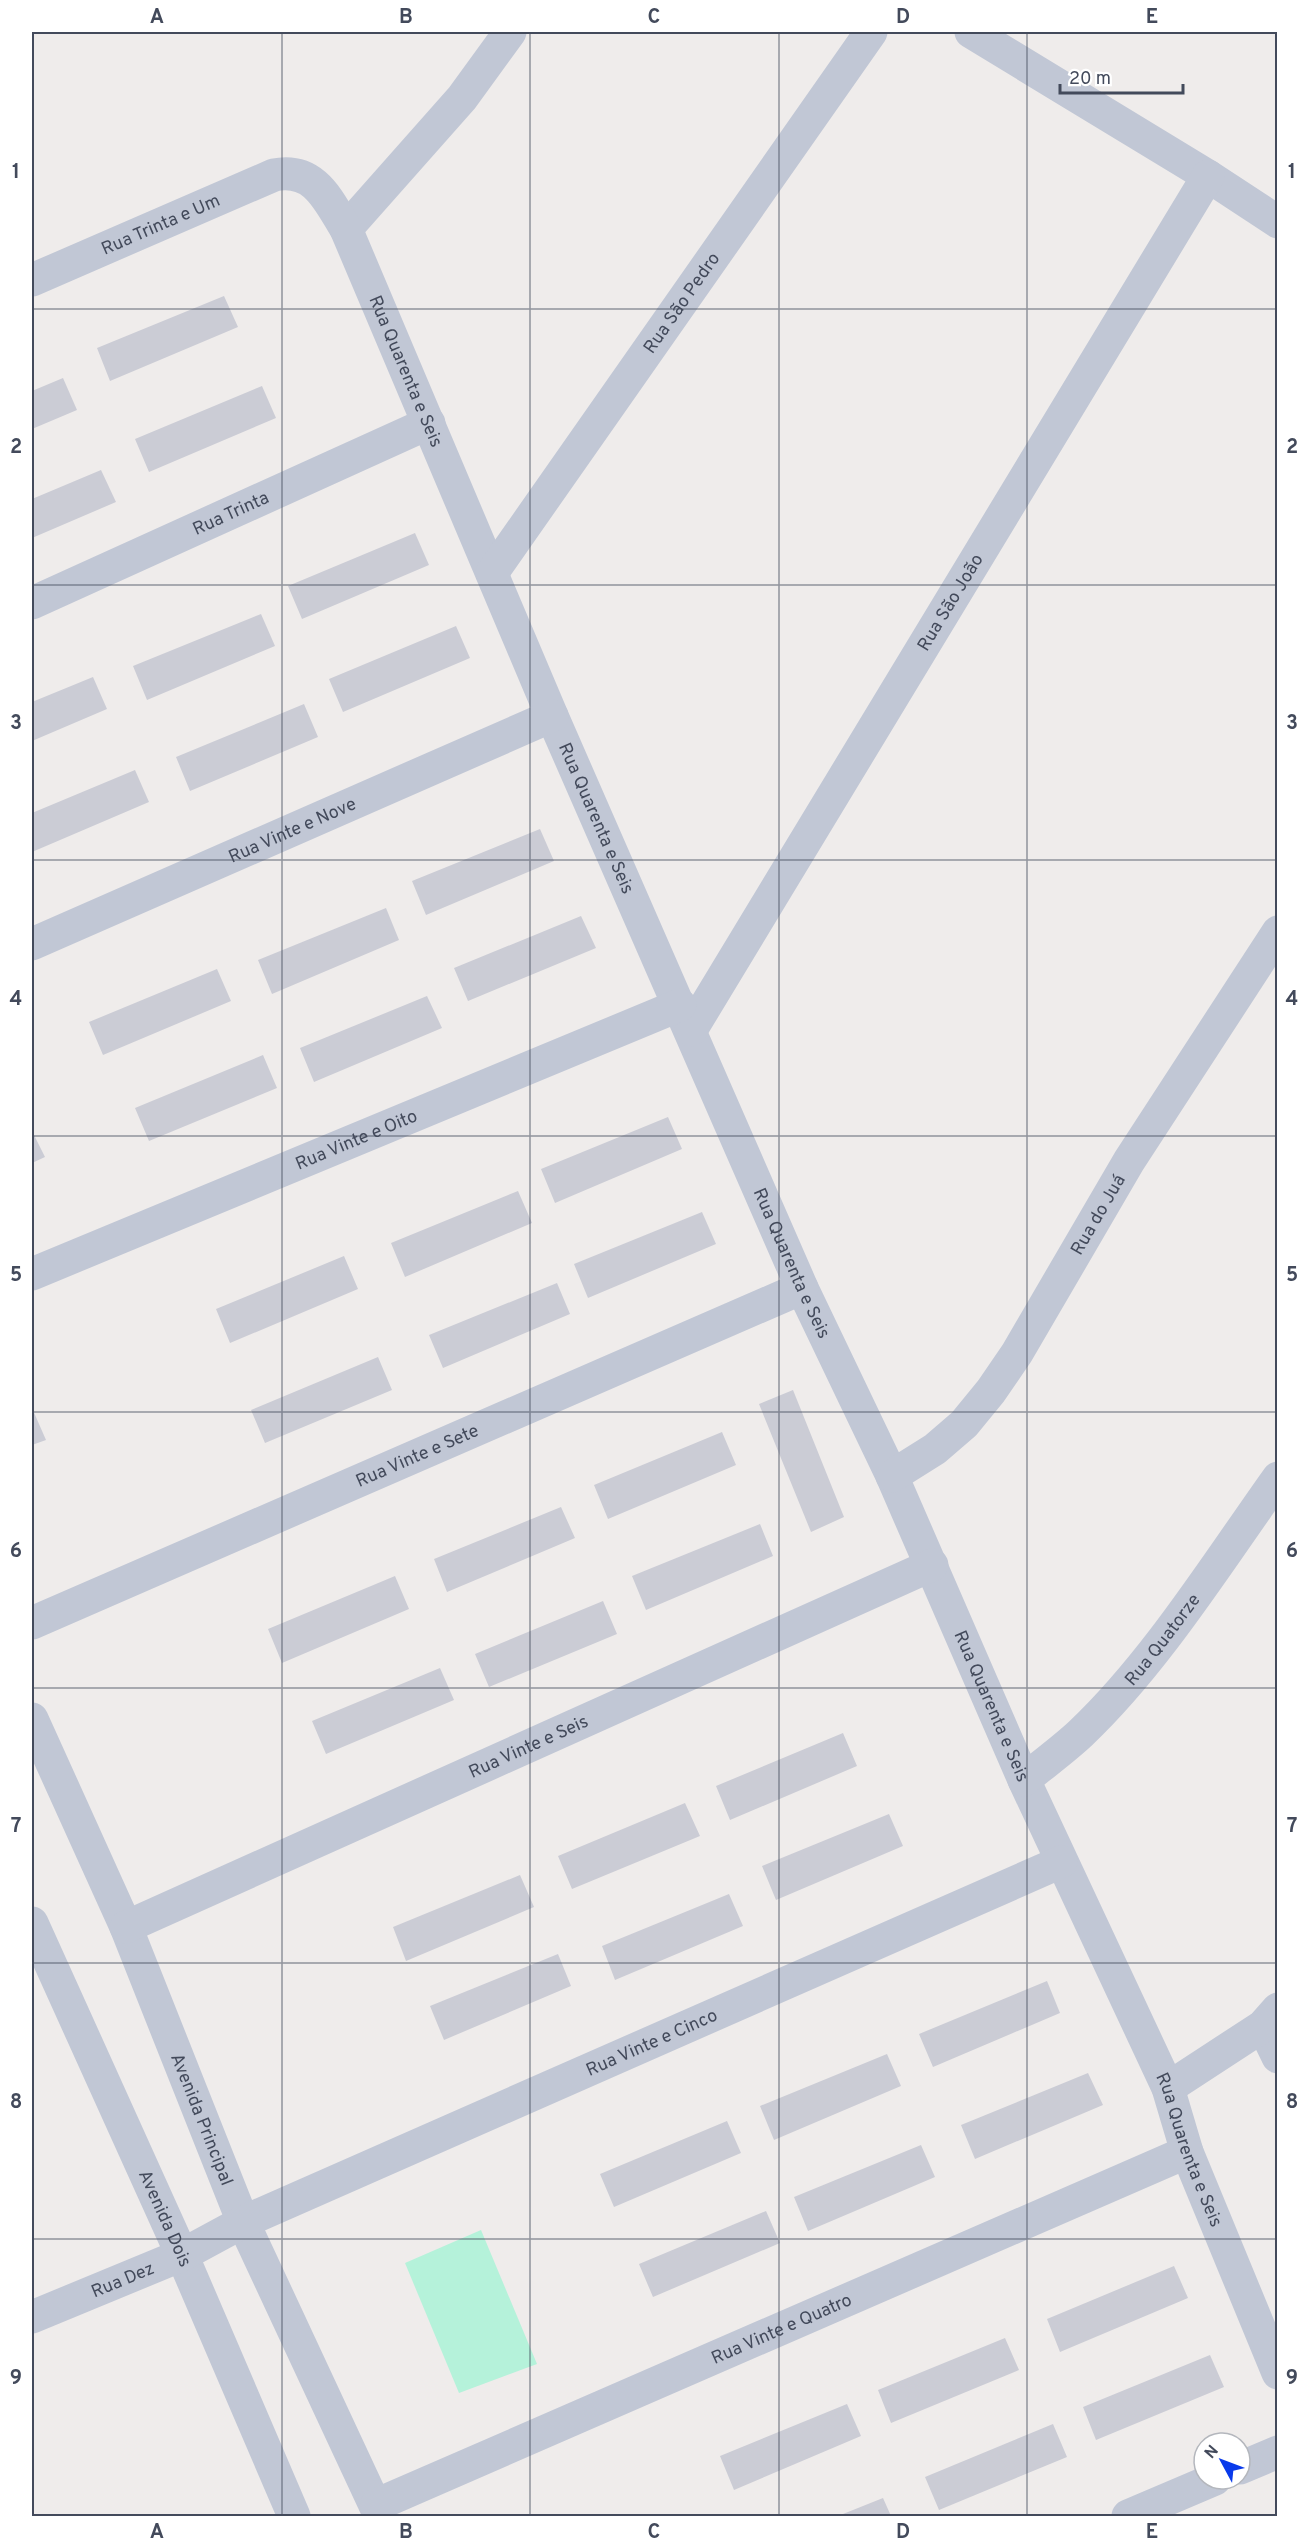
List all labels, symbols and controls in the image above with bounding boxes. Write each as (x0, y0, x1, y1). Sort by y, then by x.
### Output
text: A (150, 5, 164, 31)
text: B (399, 5, 413, 31)
text: C (648, 5, 660, 31)
text: D (896, 5, 910, 31)
text: E (1146, 5, 1158, 31)
scale bar (1060, 57, 1183, 95)
text: 20 m (1069, 68, 1111, 91)
text: 1 (12, 160, 20, 186)
text: 1 (1288, 160, 1296, 186)
street label: Rua Trinta e Um (98, 190, 224, 262)
street label: Rua São Pedro (639, 249, 726, 359)
street label: Rua Quarenta e Seis (362, 292, 447, 451)
text: 2 (10, 435, 22, 461)
text: 2 (1286, 435, 1298, 461)
street label: Rua Trinta (189, 487, 273, 542)
street label: Rua São João (913, 550, 989, 656)
text: 3 (10, 711, 22, 737)
text: 3 (1286, 711, 1298, 737)
street label: Rua Quarenta e Seis (552, 740, 638, 898)
street label: Rua Vinte e Nove (225, 793, 360, 869)
text: 4 (10, 987, 22, 1013)
text: 4 (1286, 987, 1298, 1013)
street label: Rua Vinte e Oito (292, 1105, 421, 1176)
street label: Rua do Juá (1067, 1171, 1132, 1260)
street label: Rua Quarenta e Seis (747, 1185, 835, 1343)
text: 5 (10, 1263, 22, 1289)
text: 5 (1286, 1263, 1298, 1289)
street label: Rua Vinte e Sete (353, 1420, 483, 1494)
text: 6 (10, 1539, 22, 1565)
text: 6 (1286, 1539, 1298, 1565)
street label: Rua Quatorze (1121, 1590, 1206, 1691)
street label: Rua Quarenta e Seis (948, 1627, 1033, 1786)
street label: Rua Vinte e Seis (465, 1711, 592, 1785)
text: 7 (11, 1814, 21, 1840)
text: 7 (1287, 1814, 1297, 1840)
street label: Rua Vinte e Cinco (583, 2005, 722, 2083)
street label: Avenida Principal (164, 2050, 237, 2189)
street label: Rua Quarenta e Seis (1149, 2069, 1227, 2231)
text: 8 (10, 2090, 22, 2116)
text: 8 (1286, 2090, 1298, 2116)
street label: Avenida Dois (132, 2167, 196, 2271)
street label: Rua Dez (88, 2258, 158, 2304)
street label: Rua Vinte e Quatro (708, 2289, 856, 2371)
text: 9 (10, 2366, 22, 2392)
text: 9 (1286, 2366, 1298, 2392)
north arrow (1192, 2431, 1252, 2491)
text: N (1201, 2442, 1224, 2463)
text: A (150, 2520, 164, 2546)
text: B (399, 2520, 413, 2546)
text: C (648, 2520, 660, 2546)
text: D (896, 2520, 910, 2546)
text: E (1146, 2520, 1158, 2546)

